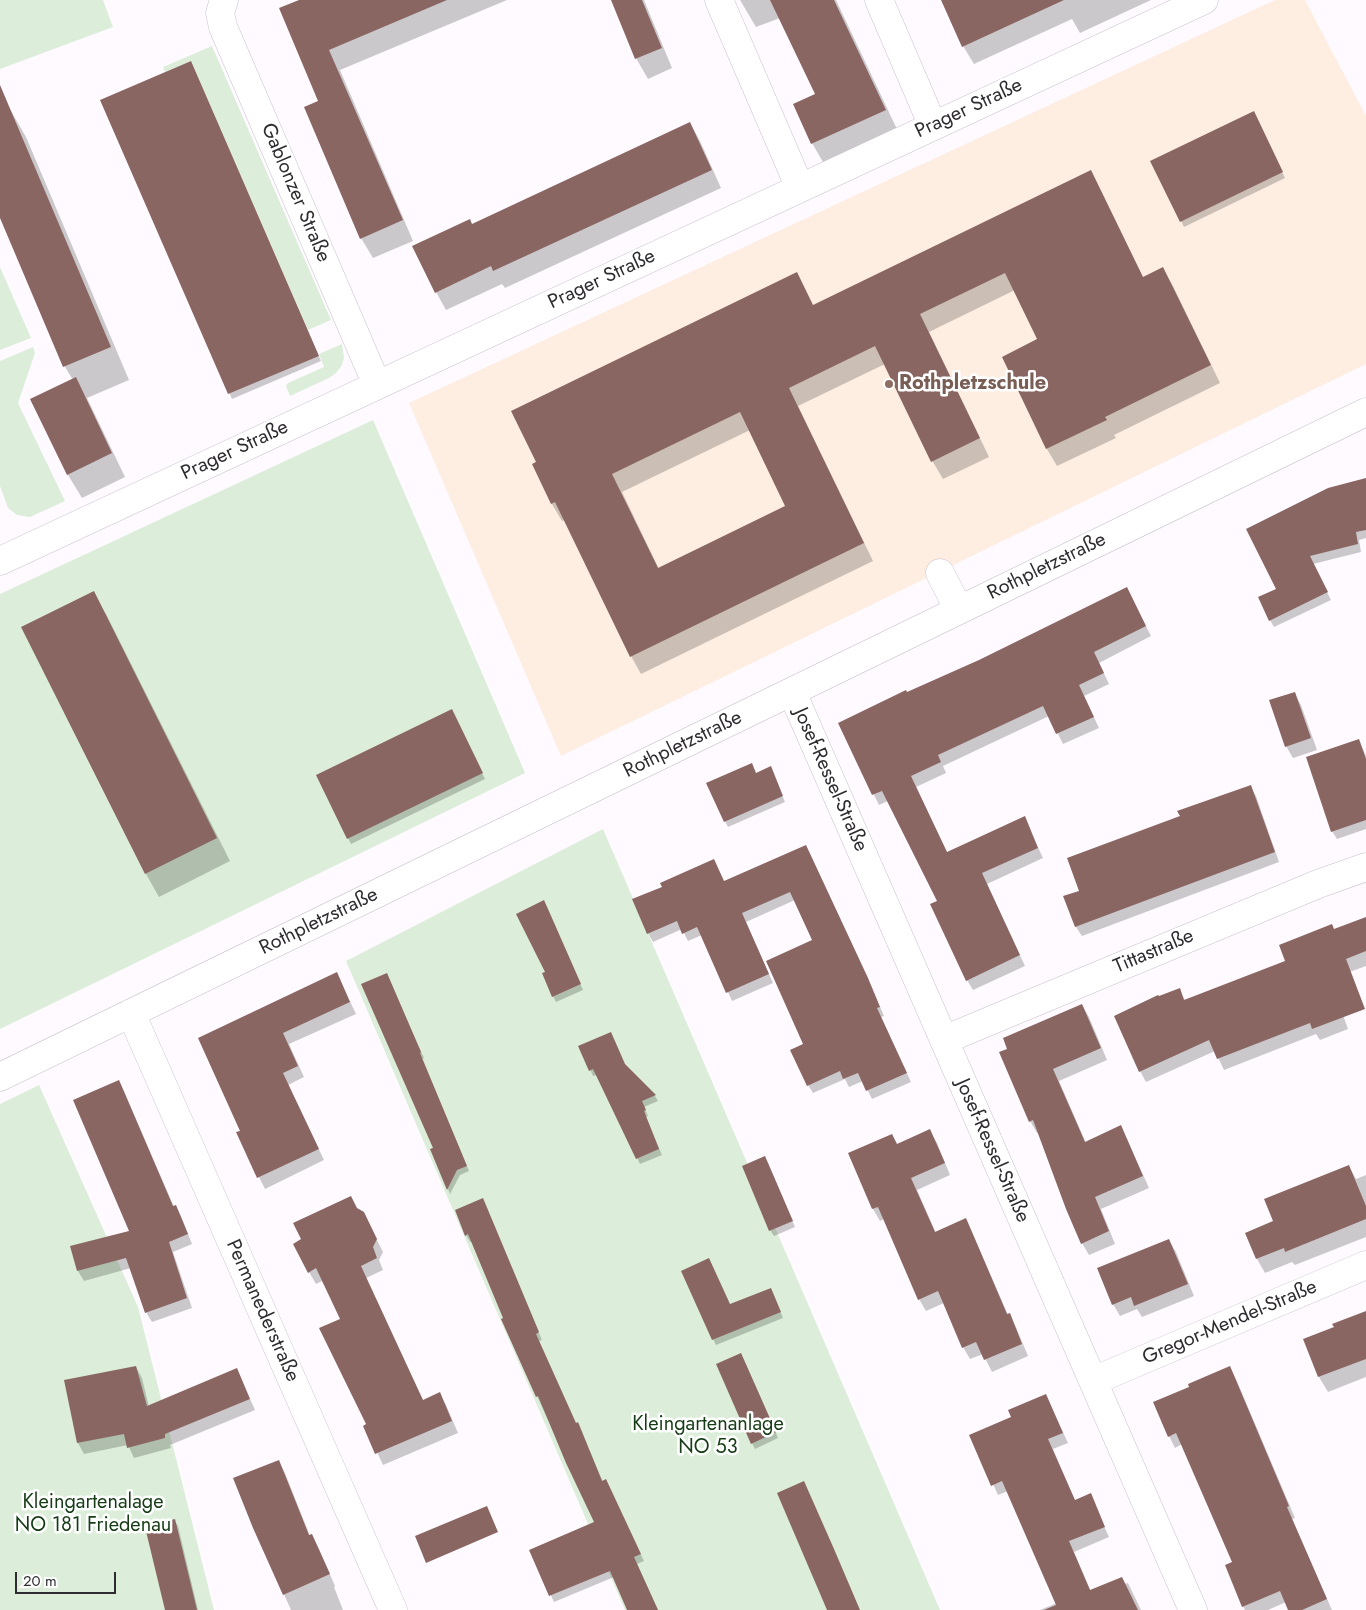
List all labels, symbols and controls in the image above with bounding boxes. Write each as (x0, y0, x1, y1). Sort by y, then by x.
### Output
street label: Prager Straße (912, 74, 1026, 144)
street label: Gablonzer Straße (255, 120, 335, 266)
street label: Prager Straße (545, 245, 659, 315)
place label: Rothpletzschule (899, 372, 1046, 396)
marker: Rothpletzschule (883, 378, 895, 390)
street label: Prager Straße (178, 416, 292, 486)
street label: Rothpletzstraße (984, 528, 1110, 606)
street label: Josef-Ressel-Straße (788, 705, 872, 855)
street label: Rothpletzstraße (620, 706, 746, 784)
street label: Rothpletzstraße (256, 883, 382, 961)
street label: Tittastraße (1110, 924, 1198, 980)
street label: Josef-Ressel-Straße (950, 1076, 1034, 1226)
street label: Permanederstraße (220, 1236, 304, 1386)
street label: Gregor-Mendel-Straße (1139, 1275, 1321, 1371)
park label: Kleingartenanlage NO 53 (632, 1413, 784, 1460)
park label: Kleingartenalage NO 181 Friedenau (15, 1491, 171, 1538)
scale bar (18, 1562, 119, 1594)
text: 20 m (23, 1570, 57, 1592)

